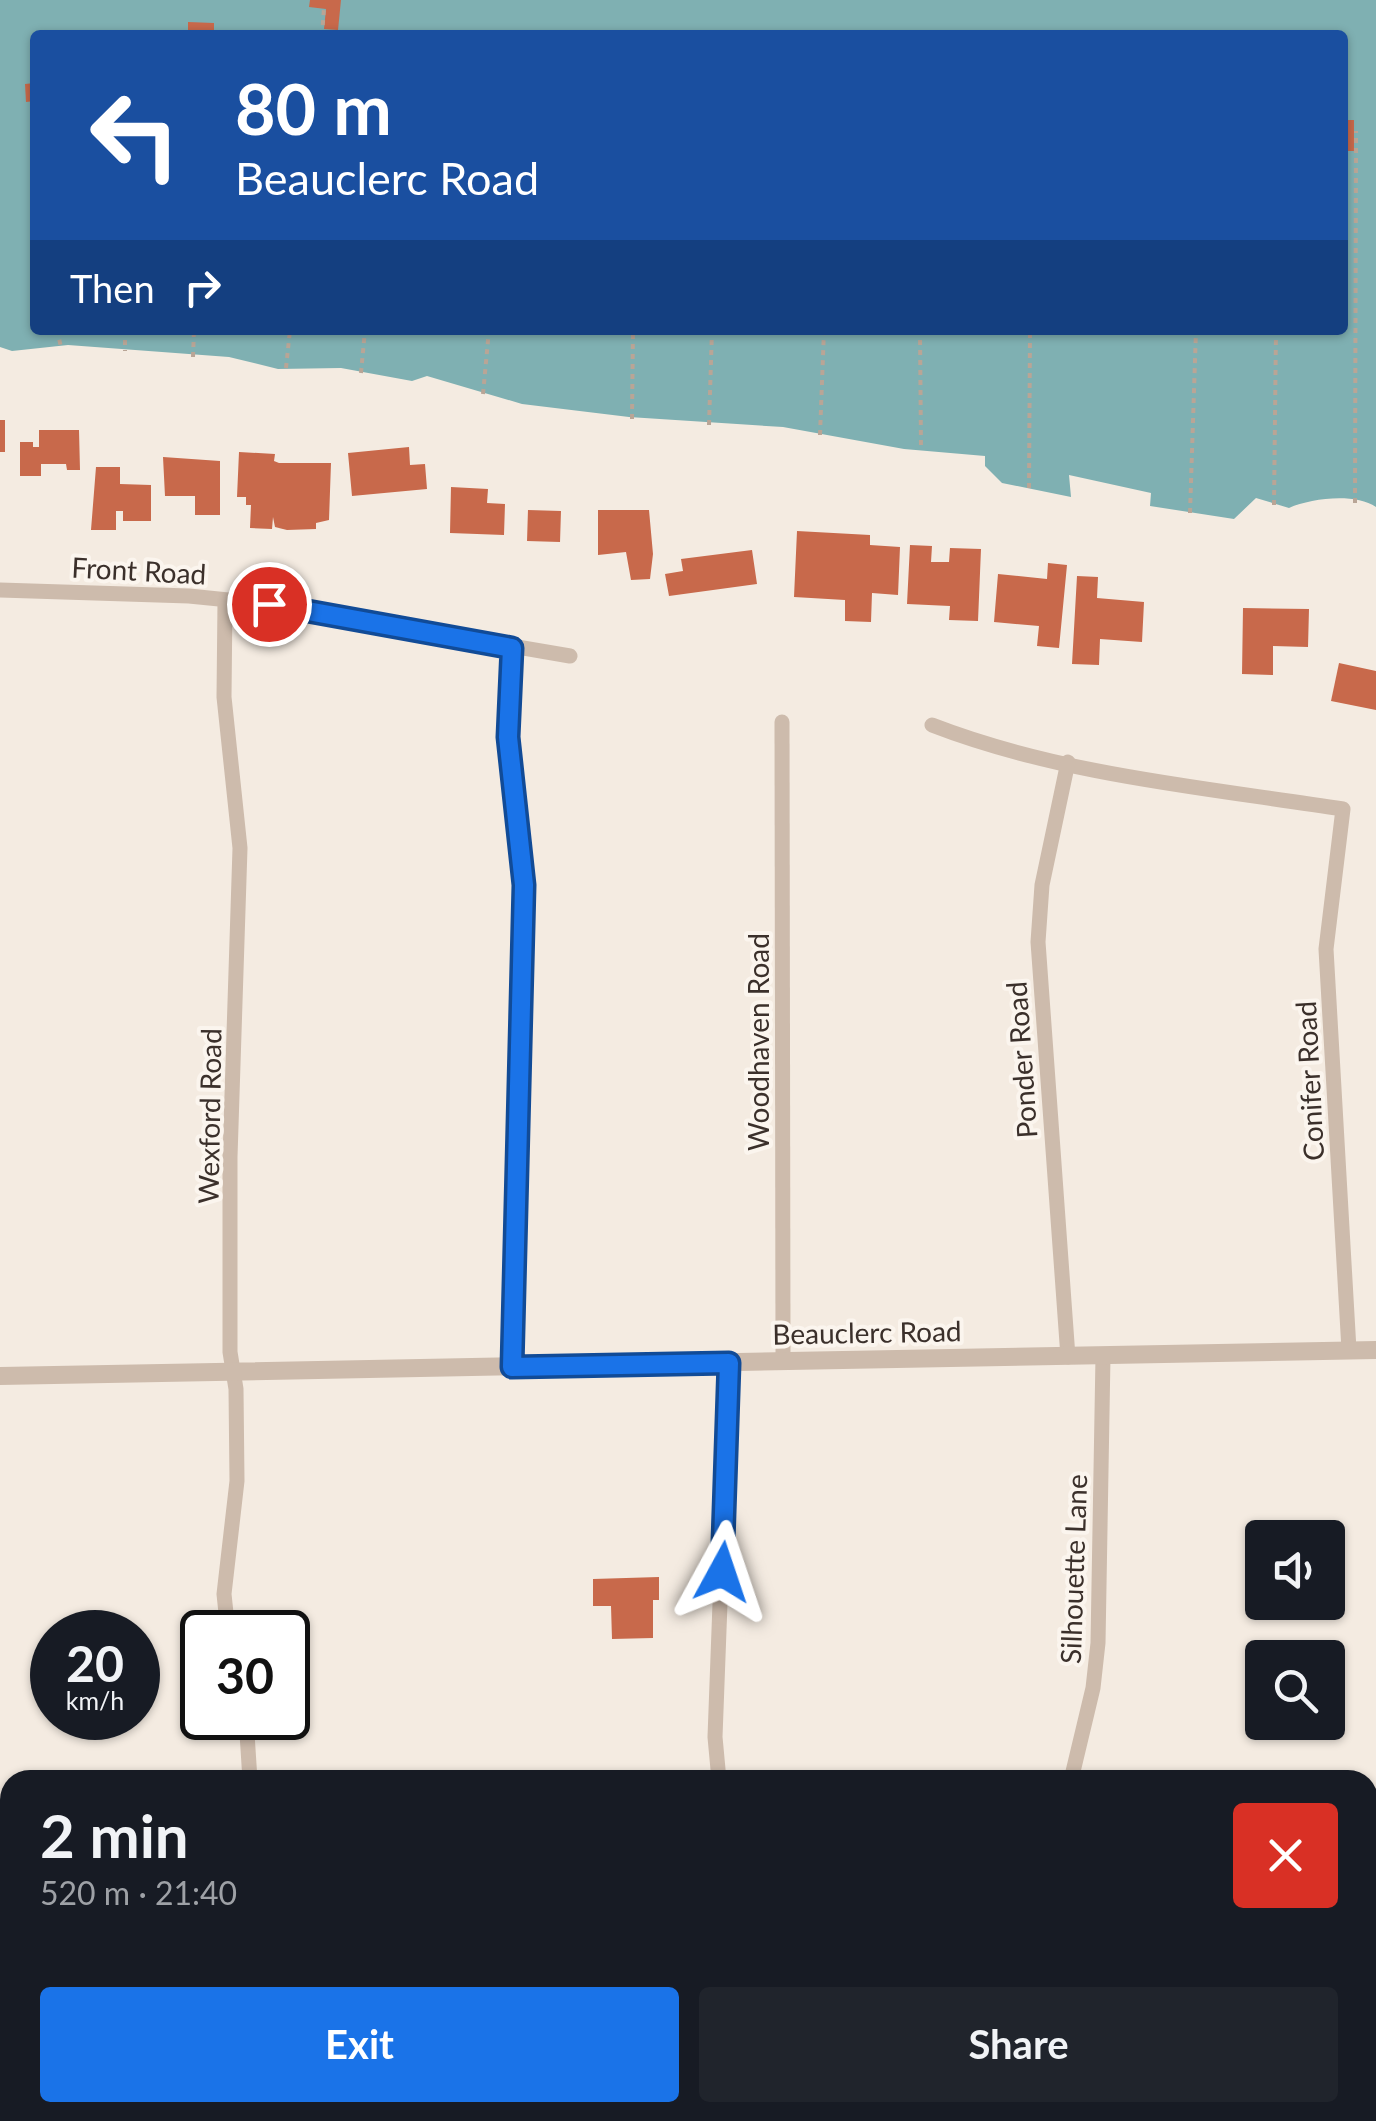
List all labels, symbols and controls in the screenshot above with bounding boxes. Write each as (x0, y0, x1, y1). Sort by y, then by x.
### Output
text: 80 m (235, 66, 392, 150)
icon: left (70, 70, 200, 200)
text: Beauclerc Road (235, 151, 539, 205)
icon: right (175, 260, 230, 315)
text: Then (70, 265, 155, 311)
street label: Front Road (71, 549, 207, 591)
pin (227, 562, 312, 647)
icon: arrive (242, 577, 297, 632)
street label: Woodhaven Road (741, 933, 775, 1151)
street label: Ponder Road (999, 981, 1043, 1139)
street label: Conifer Road (1288, 1000, 1330, 1162)
street label: Wexford Road (190, 1028, 228, 1204)
street label: Beauclerc Road (772, 1313, 962, 1351)
street label: Silhouette Lane (1053, 1474, 1093, 1664)
position arrow (670, 1520, 774, 1624)
map controls (1245, 1520, 1345, 1740)
button: sound (1245, 1520, 1345, 1620)
speed limit sign: 30 (180, 1610, 310, 1740)
text: 20 (66, 1633, 124, 1693)
button: search (1245, 1640, 1345, 1740)
text: km/h (66, 1685, 124, 1715)
text: 2 min (40, 1799, 189, 1871)
button: close (1233, 1803, 1338, 1908)
text: 520 m · 21:40 (40, 1873, 237, 1912)
button: Exit (40, 1987, 679, 2102)
button: Share (699, 1987, 1338, 2102)

